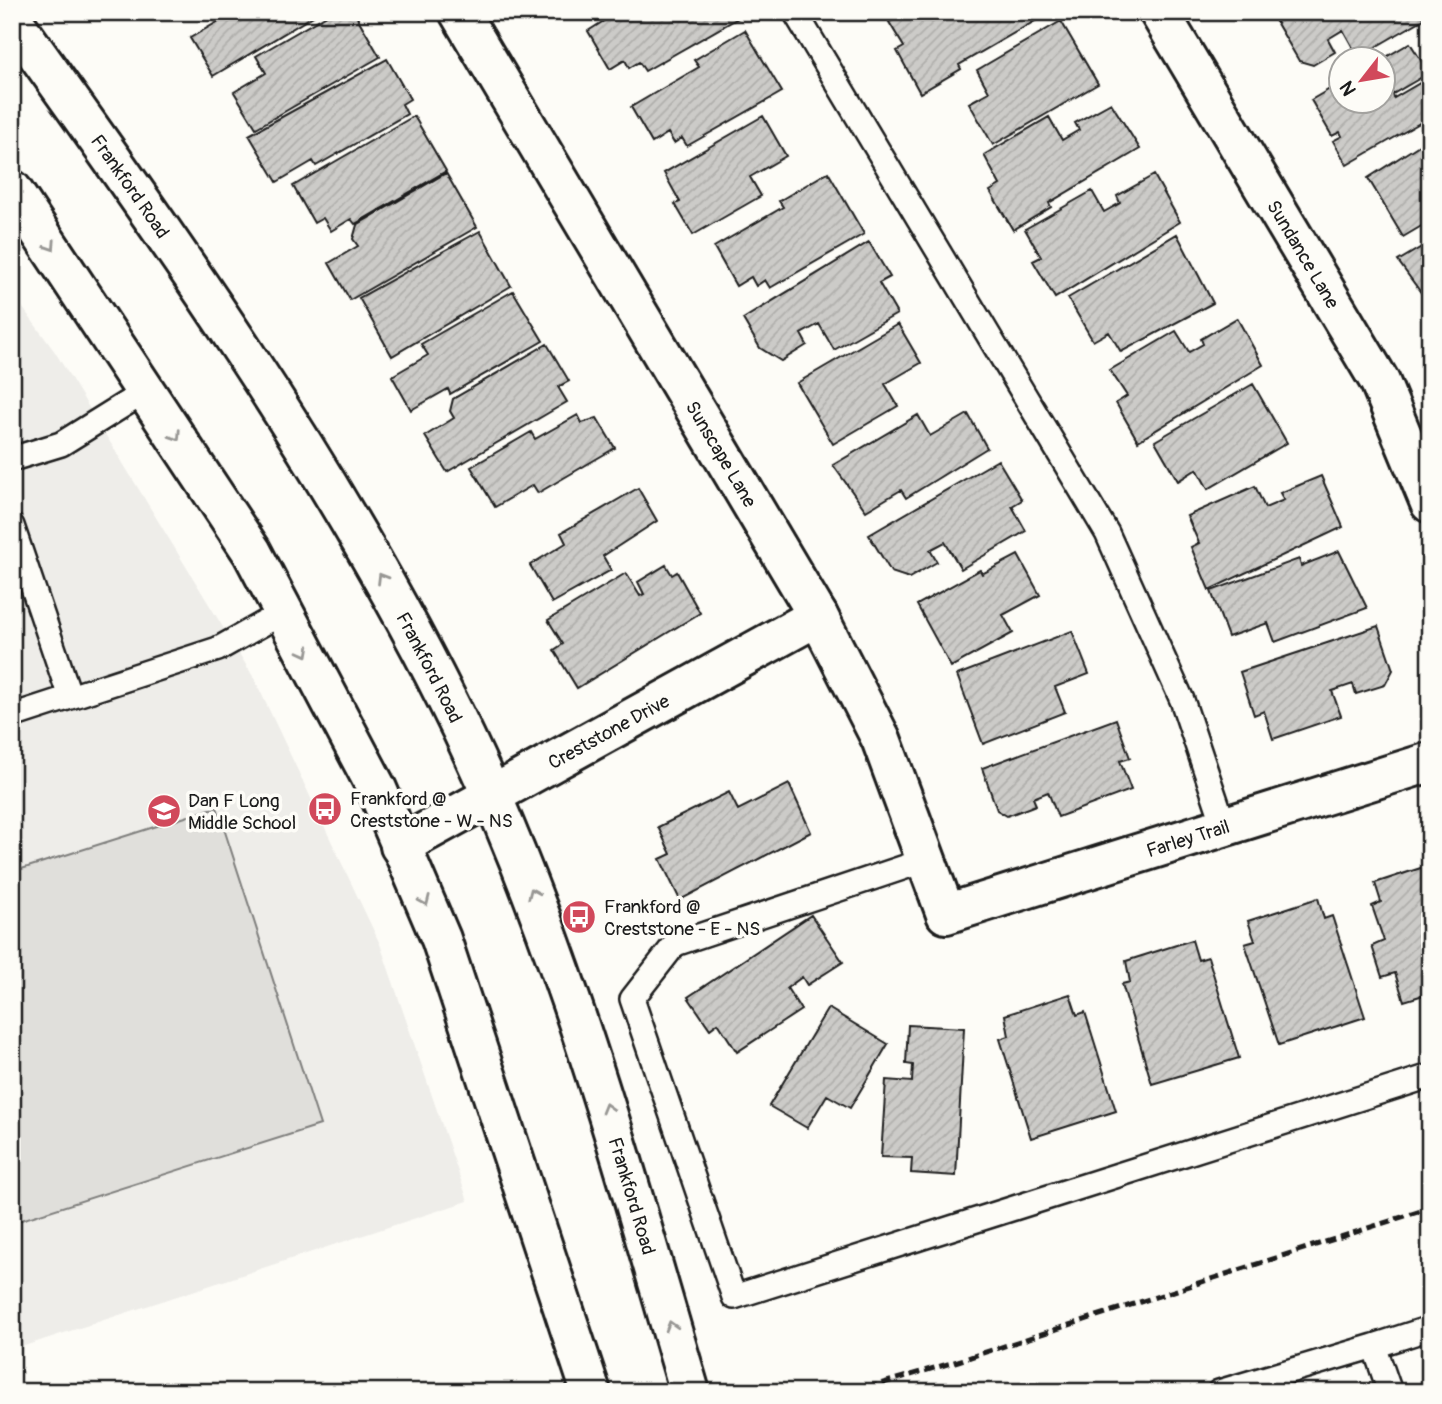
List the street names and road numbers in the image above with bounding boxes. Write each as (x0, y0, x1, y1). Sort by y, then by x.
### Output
street label: Frankford Road (85, 130, 174, 243)
street label: Sundance Lane (1261, 196, 1345, 314)
street label: Sunscape Lane (680, 397, 762, 512)
street label: Frankford Road (390, 608, 467, 727)
street label: Creststone Drive (544, 689, 674, 775)
street label: Farley Trail (1144, 815, 1233, 863)
street label: Frankford Road (603, 1135, 660, 1258)

